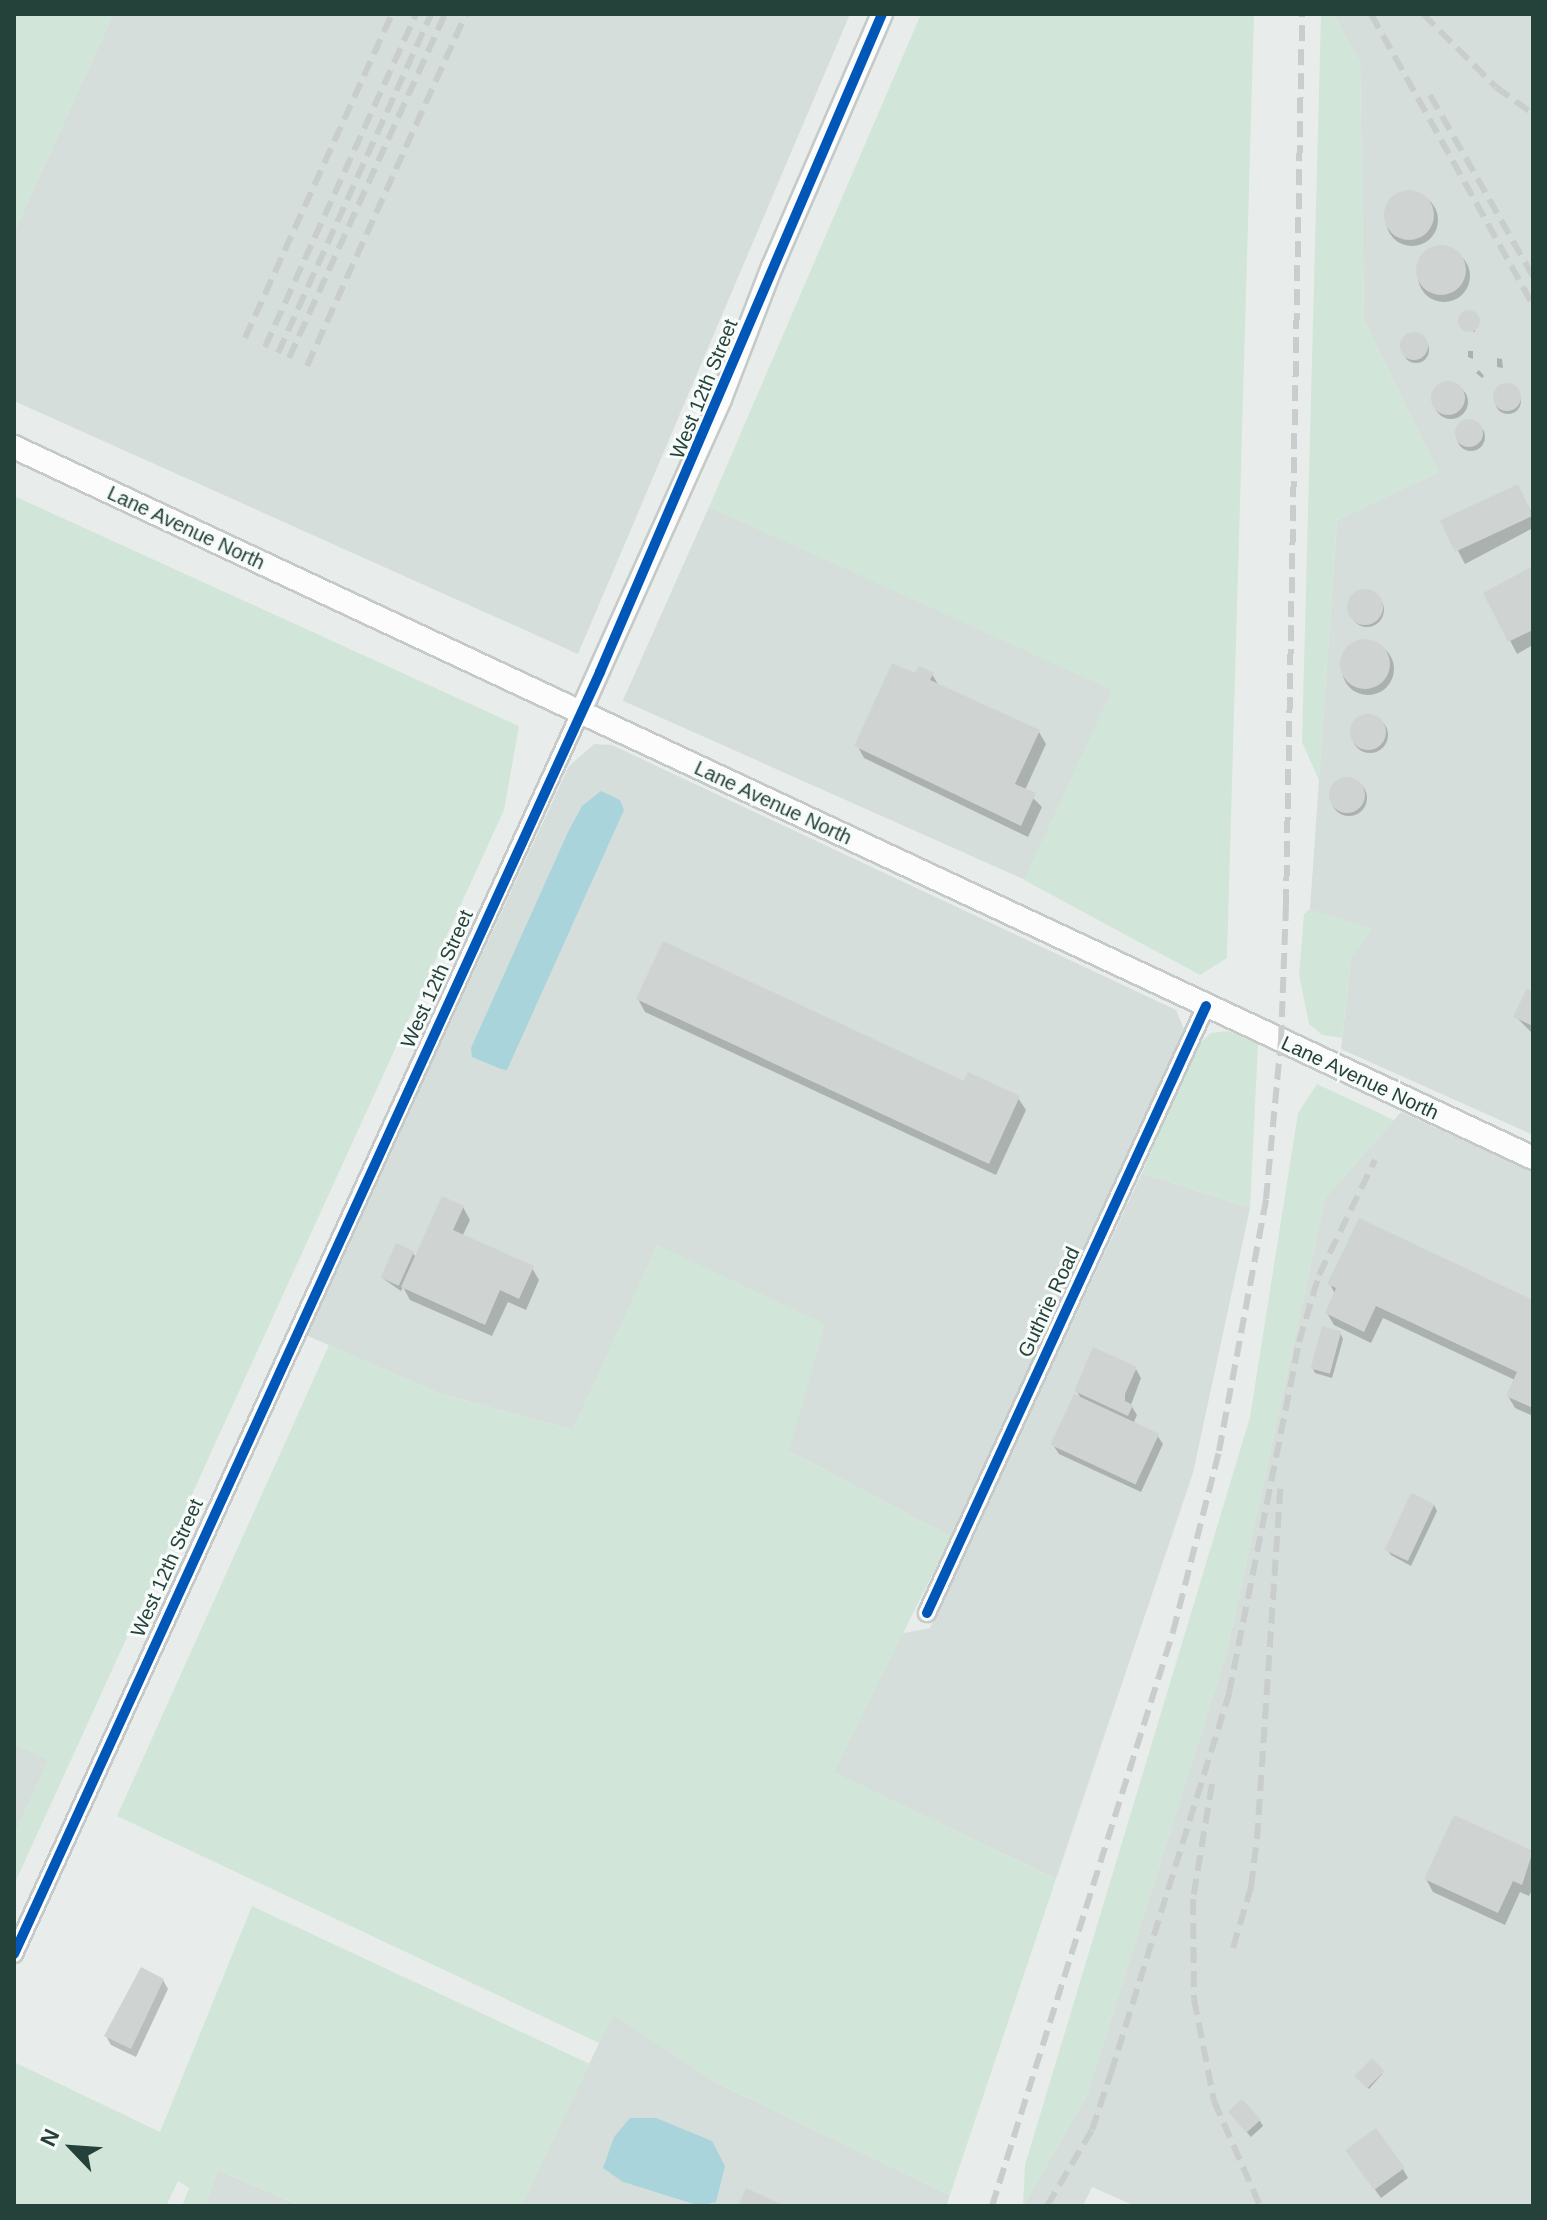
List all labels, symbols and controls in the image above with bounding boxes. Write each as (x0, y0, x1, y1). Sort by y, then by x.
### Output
street label: West 12th Street (665, 316, 743, 462)
street label: Lane Avenue North (103, 481, 269, 575)
street label: Lane Avenue North (690, 756, 856, 850)
street label: West 12th Street (396, 906, 478, 1052)
street label: Lane Avenue North (1277, 1031, 1443, 1125)
street label: Guthrie Road (1013, 1243, 1085, 1361)
street label: West 12th Street (126, 1495, 208, 1641)
north arrow (32, 2108, 112, 2188)
text: N (35, 2125, 64, 2150)

